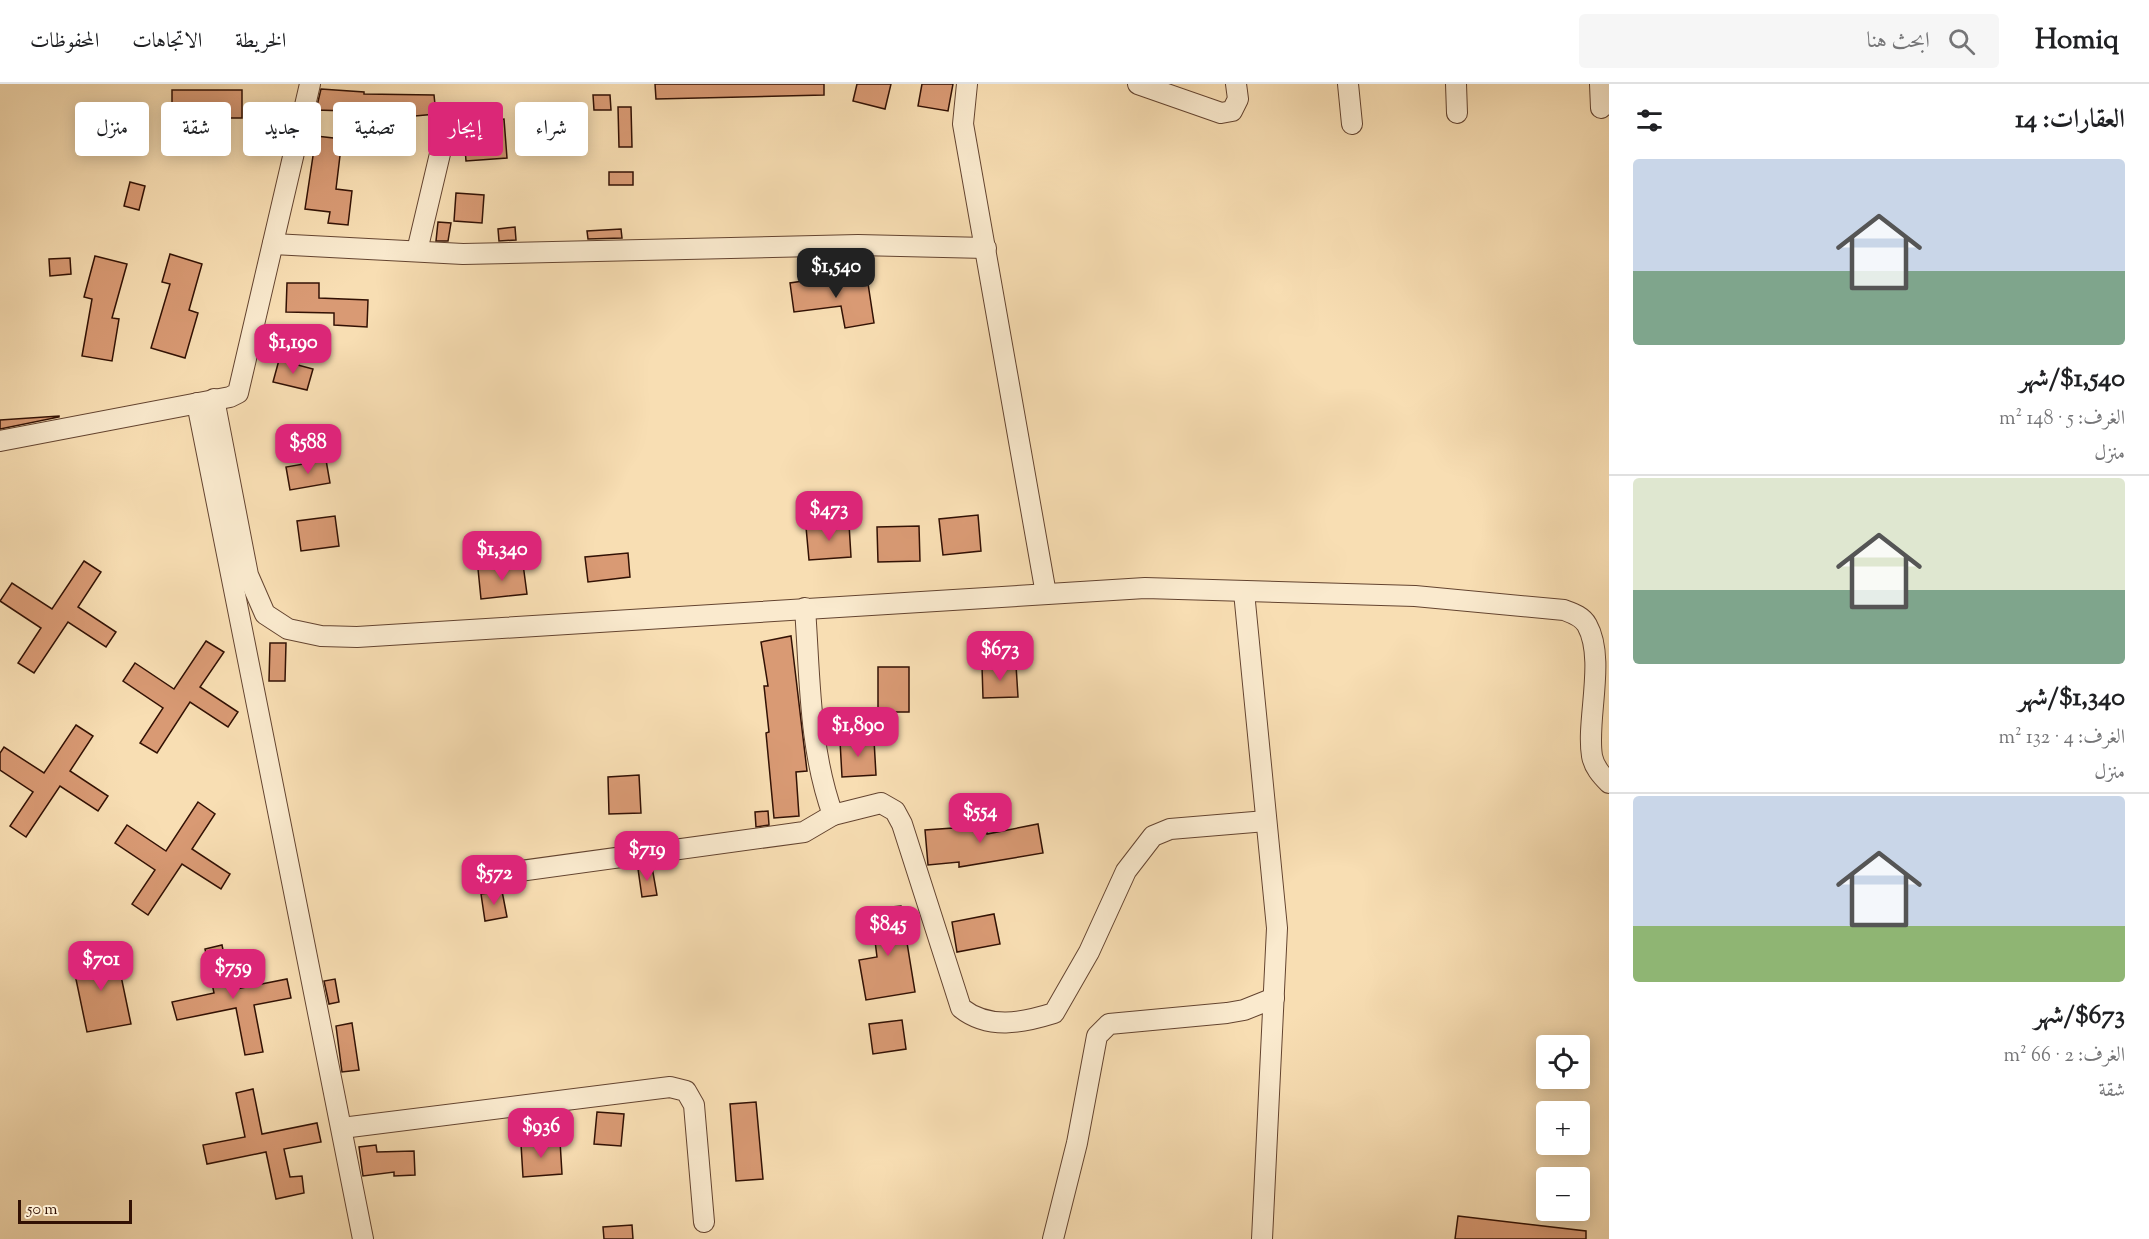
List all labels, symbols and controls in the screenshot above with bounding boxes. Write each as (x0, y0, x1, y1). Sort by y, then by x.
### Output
search box (1579, 14, 1999, 68)
text: Homiq (2035, 21, 2119, 61)
icon: search (1945, 25, 1978, 58)
text: ابحث هنا (1867, 26, 1930, 58)
text: المحفوظات (30, 27, 99, 57)
text: الاتجاهات (132, 27, 202, 57)
text: الخريطة (235, 27, 286, 57)
chip: منزل (75, 102, 149, 156)
chip: شقة (161, 102, 231, 156)
chip: جديد (243, 102, 321, 156)
chip: تصفية (333, 102, 416, 156)
chip: إيجار (428, 102, 503, 156)
chip: شراء (515, 102, 588, 156)
text: العقارات: 14 (2015, 102, 2125, 139)
icon: filters (1633, 104, 1666, 137)
icon: home (1825, 198, 1933, 306)
pin: $1,540 (787, 248, 885, 299)
text: $1,540 (811, 253, 861, 282)
pin: $1,190 (244, 324, 342, 375)
text: $1,190 (268, 329, 318, 358)
text: $1,540/شهر (2019, 361, 2125, 398)
text: الغرف: 5 · 148 m² (1999, 405, 2125, 434)
pin: $588 (272, 424, 344, 475)
text: $588 (289, 429, 327, 458)
text: منزل (2094, 440, 2125, 469)
pin: $473 (793, 491, 865, 542)
text: $473 (810, 496, 848, 525)
icon: home (1825, 517, 1933, 625)
pin: $1,340 (453, 531, 551, 582)
text: $1,340 (476, 536, 528, 565)
pin: $673 (964, 631, 1036, 682)
text: $673 (981, 636, 1019, 665)
text: $1,340/شهر (2018, 680, 2125, 717)
pin: $1,890 (809, 707, 907, 758)
text: $1,890 (832, 712, 884, 741)
text: الغرف: 4 · 132 m² (1998, 724, 2125, 753)
text: منزل (2094, 759, 2125, 788)
pin: $554 (944, 793, 1016, 844)
text: $554 (963, 798, 997, 827)
pin: $719 (611, 831, 683, 882)
icon: home (1825, 835, 1933, 943)
text: $719 (629, 836, 666, 865)
pin: $572 (458, 855, 530, 906)
text: $572 (476, 860, 512, 889)
pin: $845 (852, 906, 924, 957)
text: $845 (869, 911, 907, 940)
pin: $701 (65, 941, 137, 992)
text: $701 (82, 946, 120, 975)
pin: $759 (197, 949, 269, 1000)
text: $759 (214, 954, 252, 983)
text: $673/شهر (2034, 998, 2125, 1035)
map controls (1536, 1035, 1590, 1221)
button: locate (1536, 1035, 1590, 1089)
text: الغرف: 2 · 66 m² (2003, 1042, 2125, 1071)
text: شقة (2099, 1077, 2125, 1106)
button: + (1536, 1101, 1590, 1155)
pin: $936 (505, 1108, 577, 1159)
text: $936 (522, 1113, 560, 1142)
button: − (1536, 1167, 1590, 1221)
scale bar (18, 1197, 132, 1224)
text: 50 m (27, 1199, 58, 1222)

